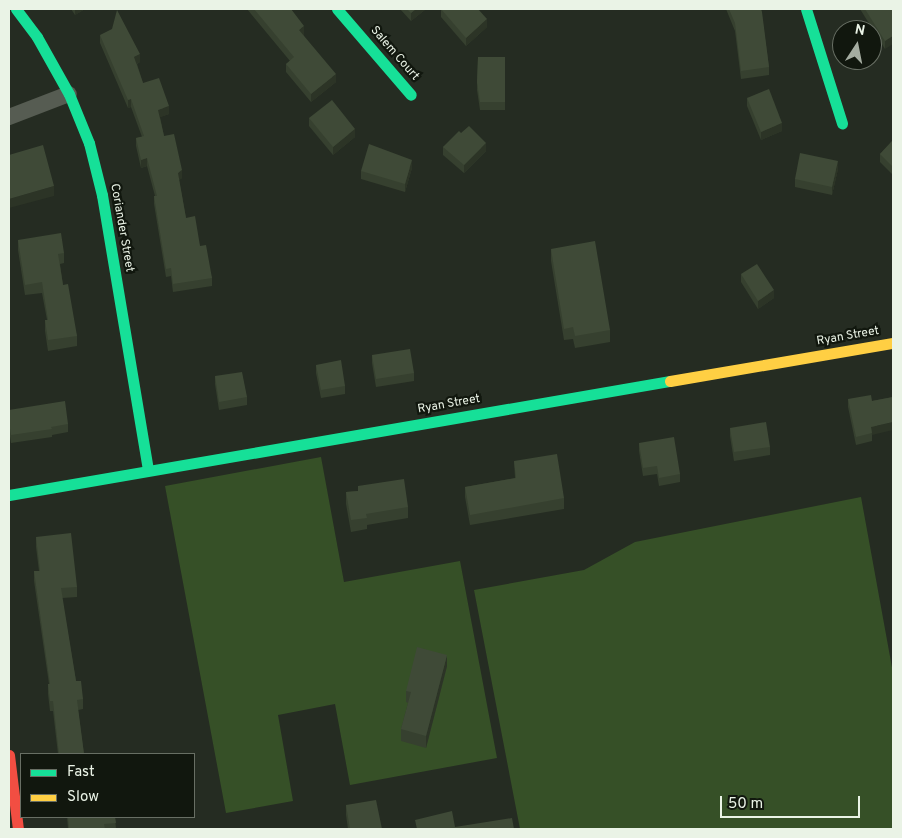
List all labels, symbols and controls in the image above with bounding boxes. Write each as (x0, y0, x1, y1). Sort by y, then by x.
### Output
north arrow (832, 20, 882, 70)
text: N (853, 21, 866, 40)
street label: Salem Court (367, 24, 421, 84)
street label: Coriander Street (106, 183, 136, 273)
street label: Ryan Street (816, 324, 880, 350)
street label: Ryan Street (417, 392, 481, 418)
legend (20, 753, 195, 818)
text: Fast (67, 763, 95, 782)
scale bar (722, 786, 862, 818)
text: Slow (67, 788, 99, 807)
text: 50 m (728, 795, 763, 814)

